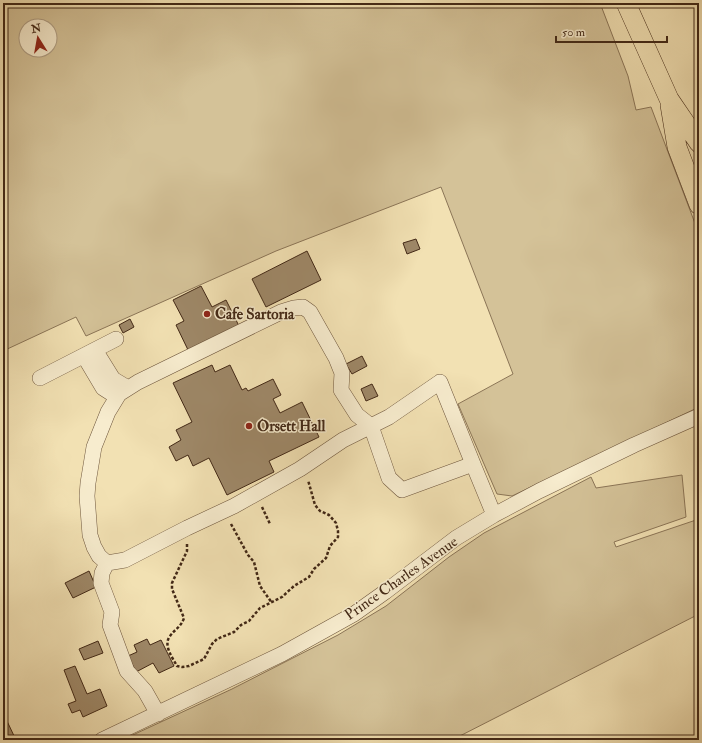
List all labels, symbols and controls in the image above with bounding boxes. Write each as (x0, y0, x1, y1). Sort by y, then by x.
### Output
north arrow (18, 18, 58, 58)
scale bar (556, 18, 667, 44)
text: N (29, 21, 43, 36)
text: 50 m (562, 25, 586, 40)
place label: Cafe Sartoria (215, 305, 295, 324)
marker: Cafe Sartoria (202, 309, 212, 319)
place label: Orsett Hall (257, 417, 325, 436)
marker: Orsett Hall (244, 421, 254, 431)
street label: Prince Charles Avenue (341, 532, 462, 625)

